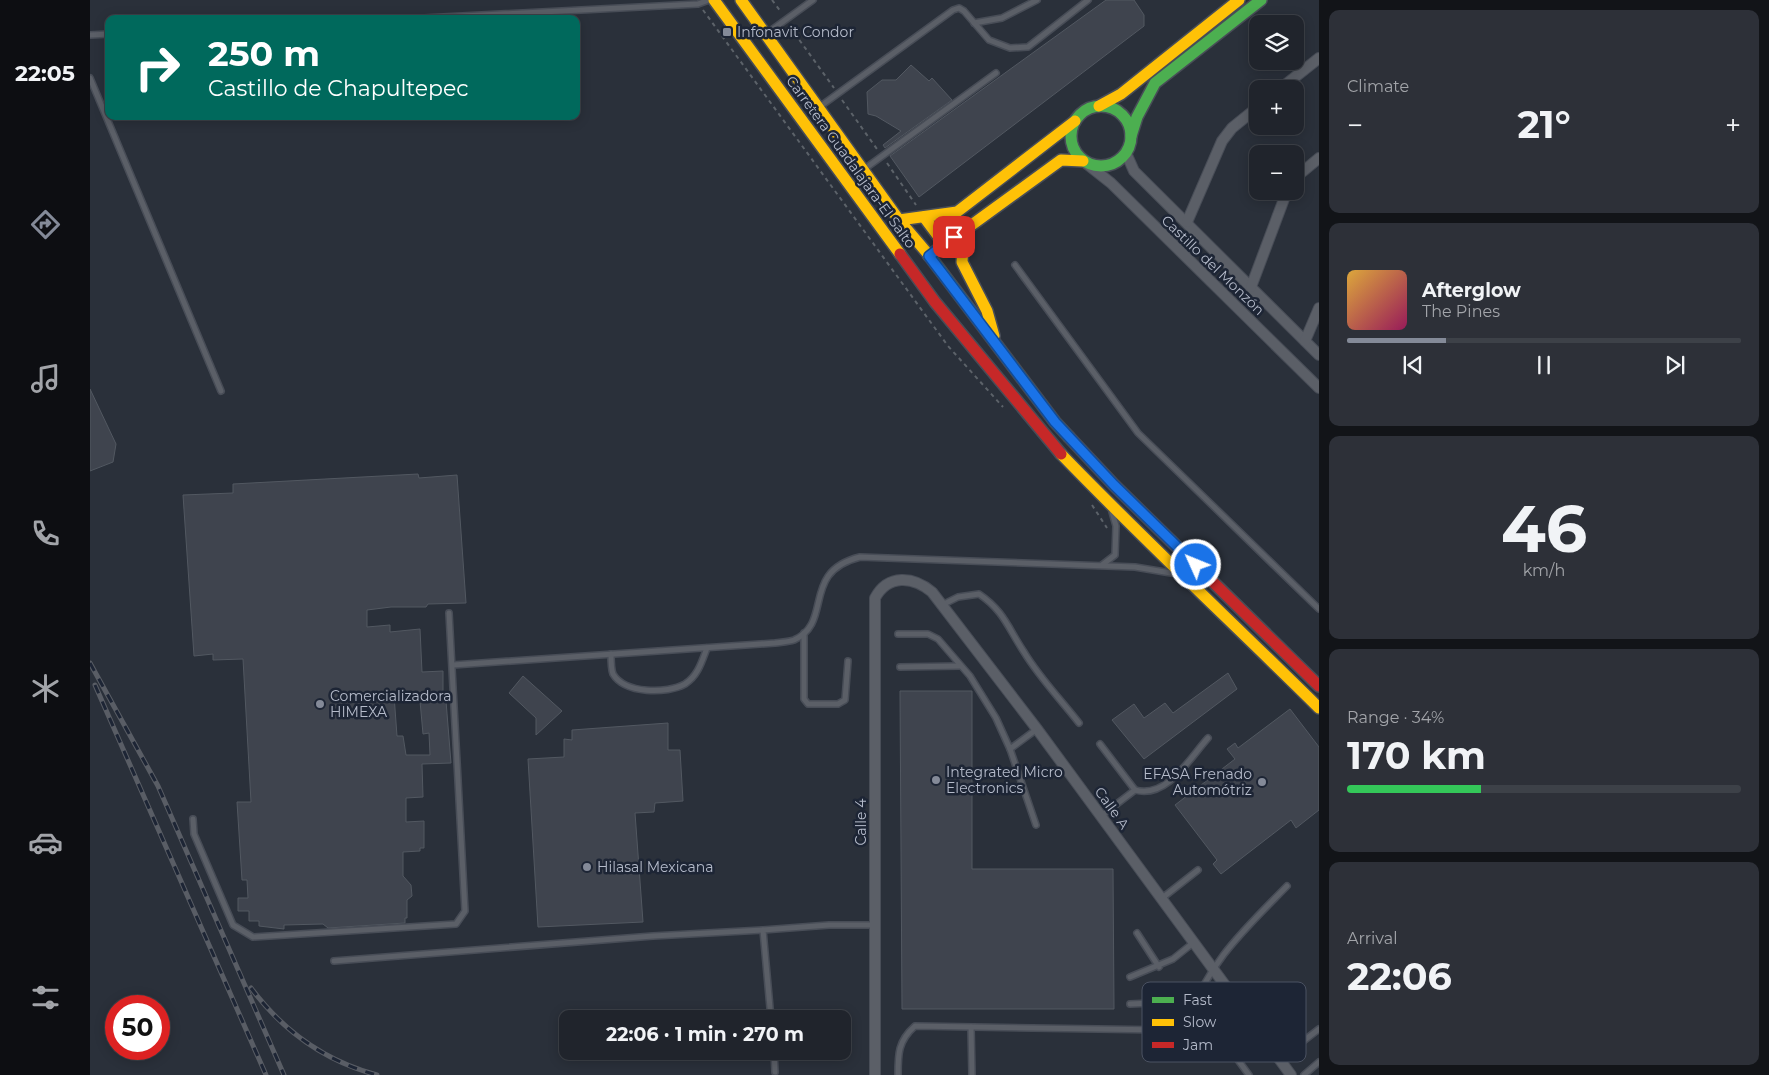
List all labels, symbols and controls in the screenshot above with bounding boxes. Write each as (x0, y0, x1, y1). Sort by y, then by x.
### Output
map controls (1249, 15, 1304, 200)
button: layers (1249, 15, 1304, 70)
place label: Infonavit Condor (737, 23, 854, 41)
marker: Infonavit Condor (721, 26, 733, 38)
text: 250 m (208, 32, 320, 75)
icon: right (125, 35, 190, 100)
text: 22:05 (15, 60, 75, 87)
street label: Carretera Guadalajara-El Salto (782, 72, 920, 252)
text: Castillo de Chapultepec (208, 75, 469, 102)
text: Climate (1347, 77, 1409, 96)
button: + (1249, 80, 1304, 135)
text: 21° (1517, 101, 1571, 148)
text: − (1347, 108, 1363, 142)
text: + (1725, 108, 1741, 142)
button: − (1249, 145, 1304, 200)
icon: directions (28, 207, 63, 242)
street label: Castillo del Monzón (1158, 211, 1268, 319)
pin (933, 216, 975, 258)
icon: arrive (940, 223, 968, 251)
text: Afterglow (1422, 279, 1521, 302)
text: The Pines (1422, 302, 1500, 321)
icon: previous (1399, 351, 1427, 379)
icon: pause (1530, 351, 1558, 379)
icon: next (1661, 351, 1689, 379)
icon: music (28, 361, 63, 396)
text: 46 (1501, 489, 1587, 568)
icon: phone (28, 516, 63, 551)
position arrow (1169, 538, 1221, 590)
text: km/h (1523, 561, 1565, 580)
icon: climate (28, 671, 63, 706)
place label: Comercializadora HIMEXA (330, 687, 451, 721)
marker: Comercializadora HIMEXA (314, 698, 326, 710)
text: Range · 34% (1347, 708, 1444, 727)
text: 170 km (1347, 732, 1486, 779)
place label: Integrated Micro Electronics (946, 763, 1063, 797)
place label: EFASA Frenado Automótriz (1143, 765, 1252, 799)
marker: Integrated Micro Electronics (930, 774, 942, 786)
marker: EFASA Frenado Automótriz (1256, 776, 1268, 788)
street label: Calle A (1091, 783, 1134, 833)
street label: Calle 4 (852, 798, 870, 846)
icon: car (28, 825, 63, 860)
place label: Hilasal Mexicana (597, 858, 713, 876)
marker: Hilasal Mexicana (581, 861, 593, 873)
text: Arrival (1347, 929, 1397, 948)
text: 22:06 (1347, 953, 1452, 1000)
icon: filters (28, 980, 63, 1015)
legend (1142, 982, 1306, 1062)
text: Fast (1183, 991, 1213, 1009)
speed limit sign: 50 (105, 995, 170, 1060)
text: Slow (1183, 1013, 1217, 1031)
text: 22:06 · 1 min · 270 m (606, 1023, 804, 1046)
text: Jam (1182, 1036, 1213, 1054)

